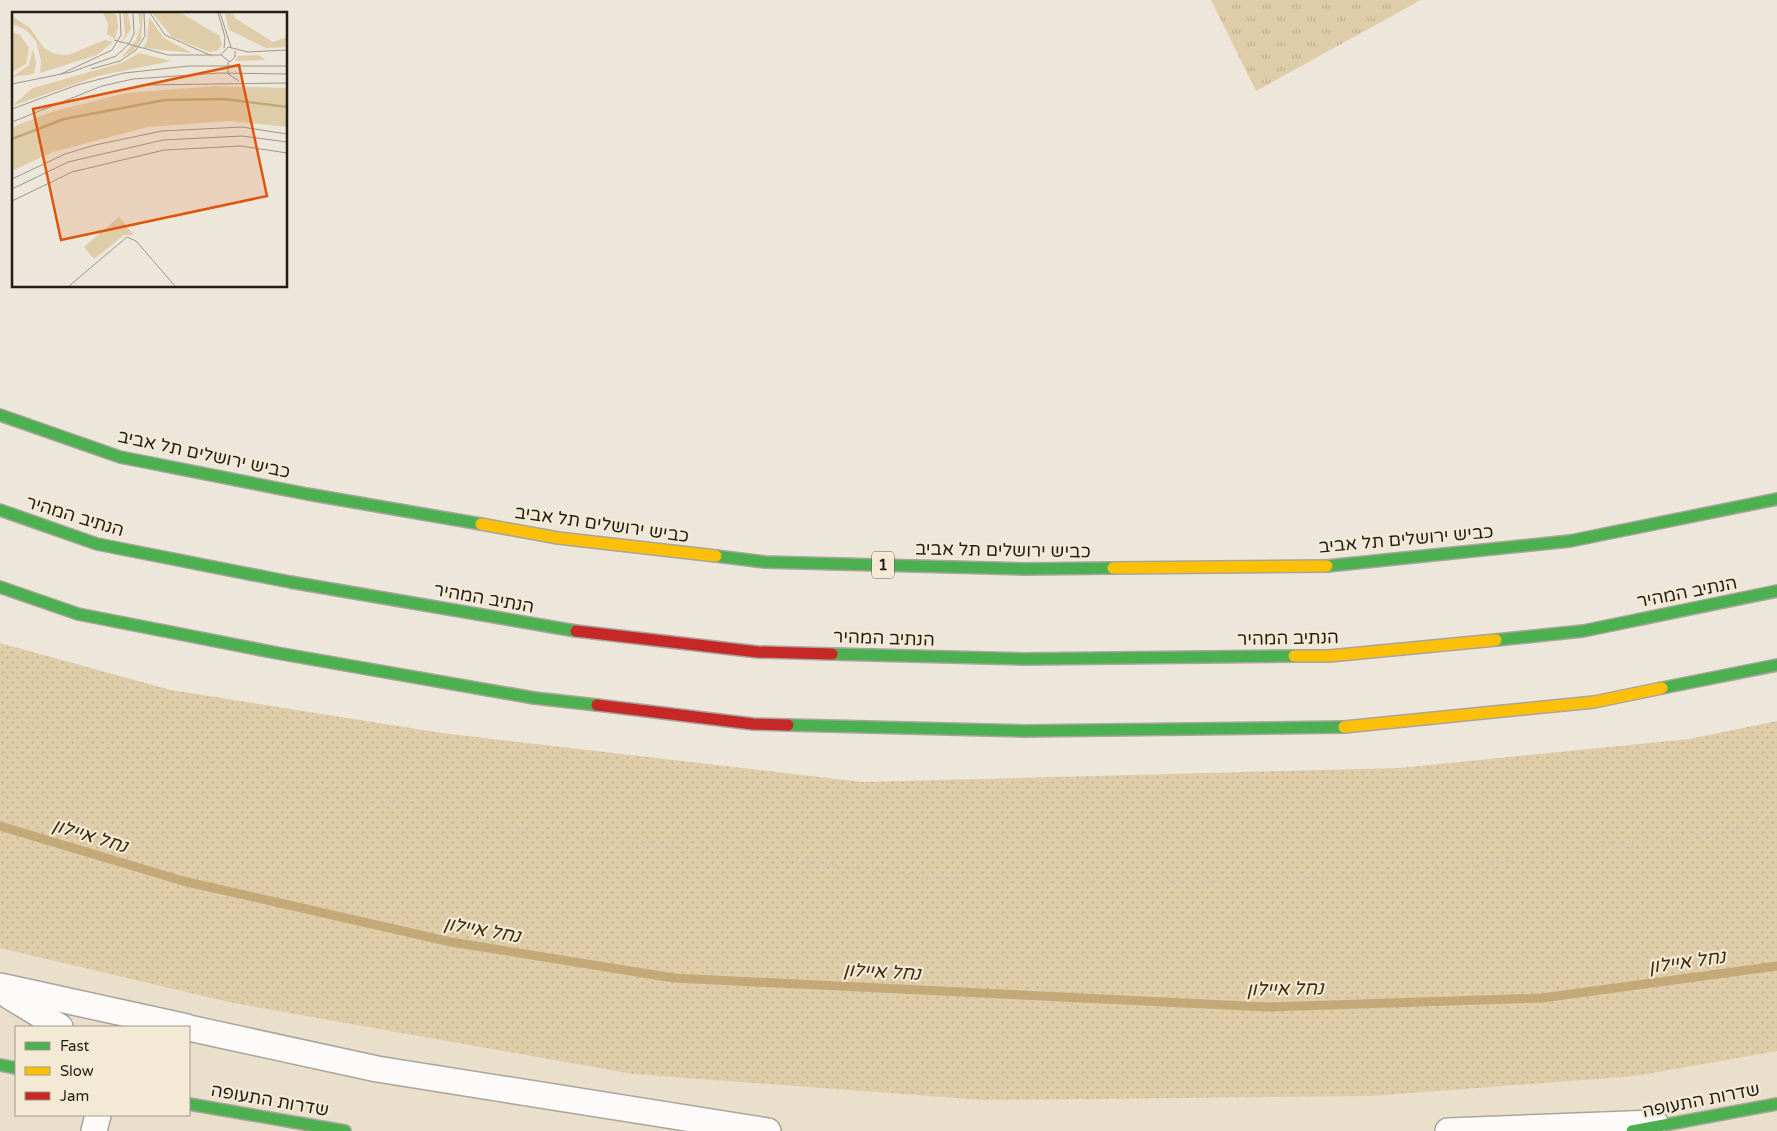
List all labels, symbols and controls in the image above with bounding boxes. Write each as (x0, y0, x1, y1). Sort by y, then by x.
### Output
inset map (12, 12, 288, 288)
street label: כביש ירושלים תל אביב (116, 425, 292, 483)
street label: הנתיב המהיר (23, 491, 127, 541)
street label: כביש ירושלים תל אביב (513, 501, 691, 547)
street label: כביש ירושלים תל אביב (1317, 520, 1495, 558)
street label: כביש ירושלים תל אביב (915, 537, 1091, 563)
road number: 1 (872, 552, 894, 578)
street label: הנתיב המהיר (1635, 572, 1739, 612)
street label: הנתיב המהיר (432, 578, 536, 618)
street label: הנתיב המהיר (833, 625, 935, 651)
street label: הנתיב המהיר (1237, 626, 1339, 650)
water label: נחל איילון (50, 814, 131, 858)
water label: נחל איילון (442, 912, 523, 948)
water label: נחל איילון (1647, 946, 1728, 978)
water label: נחל איילון (843, 959, 922, 985)
water label: נחל איילון (1246, 977, 1325, 1001)
legend (15, 1026, 190, 1116)
text: Fast (60, 1037, 90, 1055)
text: Slow (60, 1062, 94, 1080)
street label: שדרות התעופה (1640, 1078, 1762, 1122)
street label: שדרות התעופה (209, 1079, 331, 1121)
text: Jam (60, 1087, 89, 1105)

